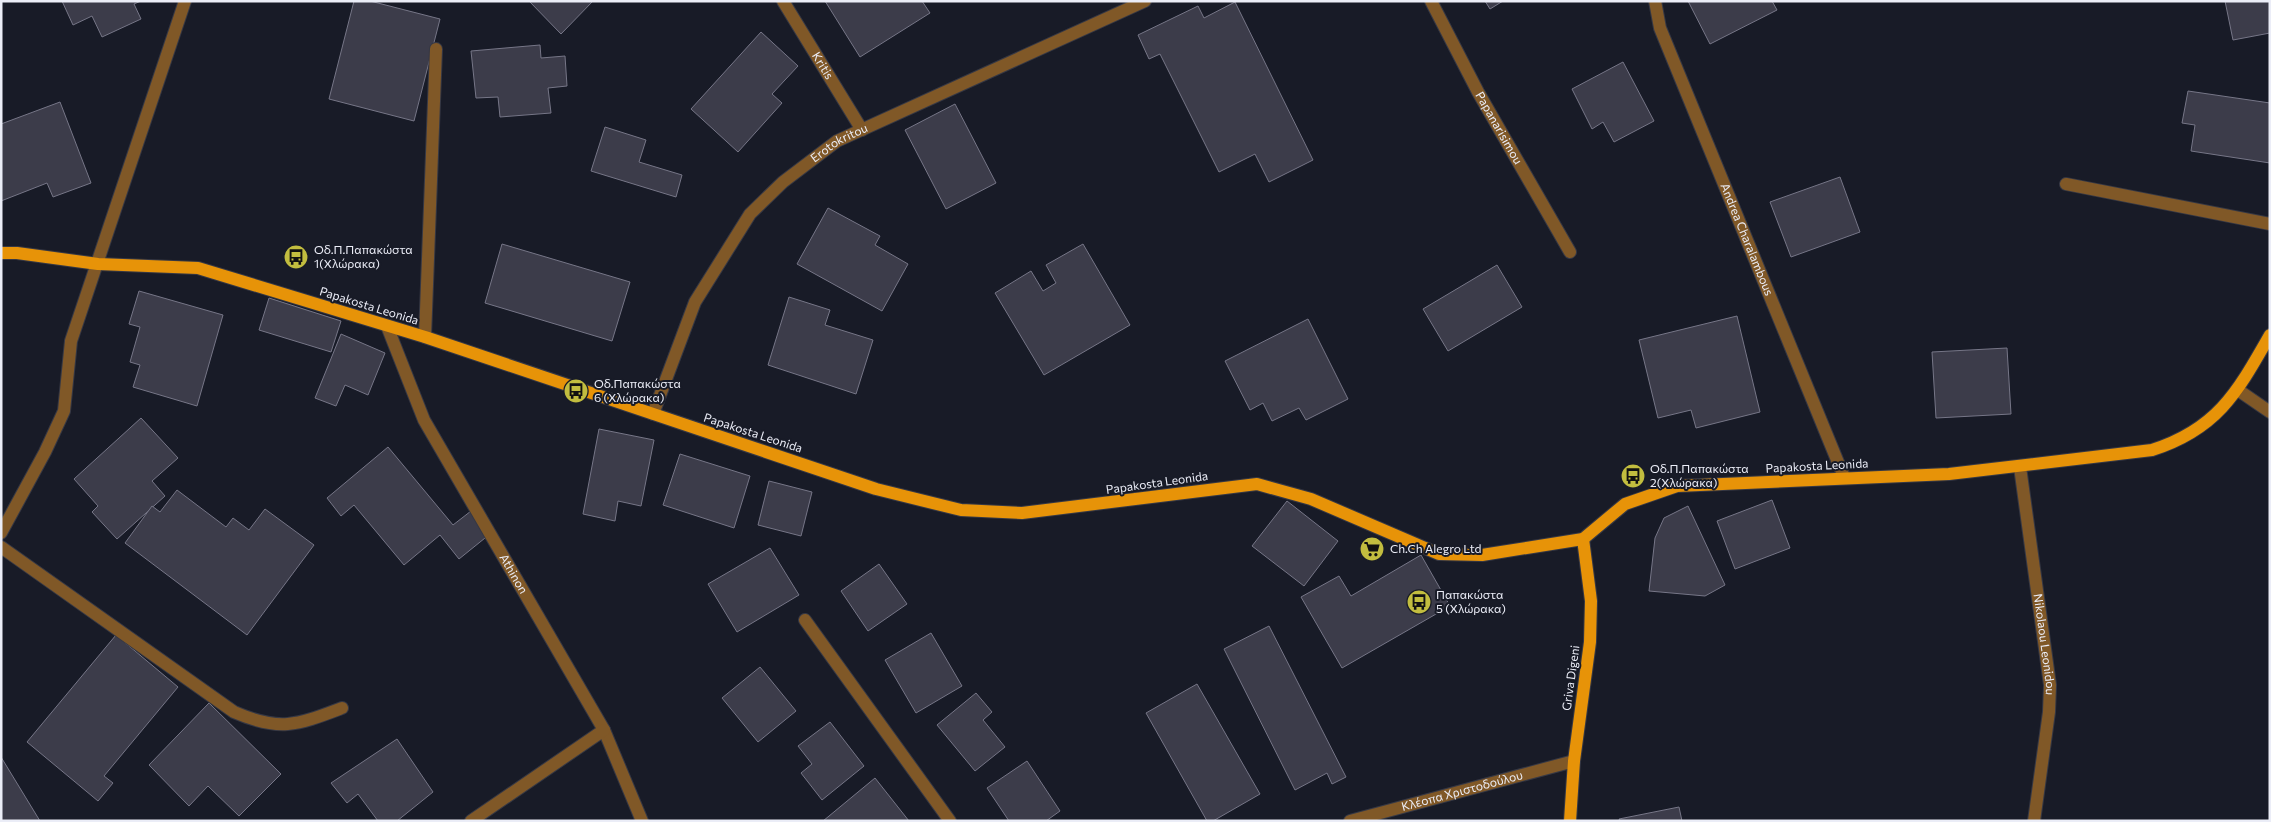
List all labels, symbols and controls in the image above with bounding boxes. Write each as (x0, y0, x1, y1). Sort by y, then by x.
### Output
street label: Kritis (810, 49, 837, 81)
street label: Papanarisimou (1473, 89, 1526, 166)
street label: Erotokritou (807, 120, 869, 165)
street label: Andrea Charalambous (1718, 181, 1777, 297)
place label: Οδ.Π.Παπακώστα 1(Χλώρακα) (314, 242, 413, 270)
bus stop icon: Οδ.Π.Παπακώστα 1(Χλώρακα) (283, 244, 309, 270)
street label: Papakosta Leonida (318, 283, 421, 327)
place label: Οδ.Παπακώστα 6 (Χλώρακα) (594, 376, 681, 404)
bus stop icon: Οδ.Παπακώστα 6 (Χλώρακα) (563, 378, 589, 404)
street label: Papakosta Leonida (702, 409, 804, 455)
street label: Papakosta Leonida (1765, 455, 1869, 475)
place label: Οδ.Π.Παπακώστα 2(Χλώρακα) (1650, 461, 1749, 489)
bus stop icon: Οδ.Π.Παπακώστα 2(Χλώρακα) (1620, 463, 1646, 489)
street label: Papakosta Leonida (1105, 468, 1209, 496)
supermarket icon: Ch.Ch Alegro Ltd (1359, 536, 1385, 562)
place label: Ch.Ch Alegro Ltd (1390, 541, 1482, 555)
street label: Athinon (497, 551, 531, 596)
place label: Παπακώστα 5 (Χλώρακα) (1436, 587, 1506, 615)
bus stop icon: Παπακώστα 5 (Χλώρακα) (1406, 589, 1432, 615)
street label: Nikolaou Leonidou (2031, 593, 2058, 695)
street label: Griva Digeni (1558, 644, 1582, 711)
street label: Κλέοπα Χριστοδούλου (1400, 767, 1524, 813)

